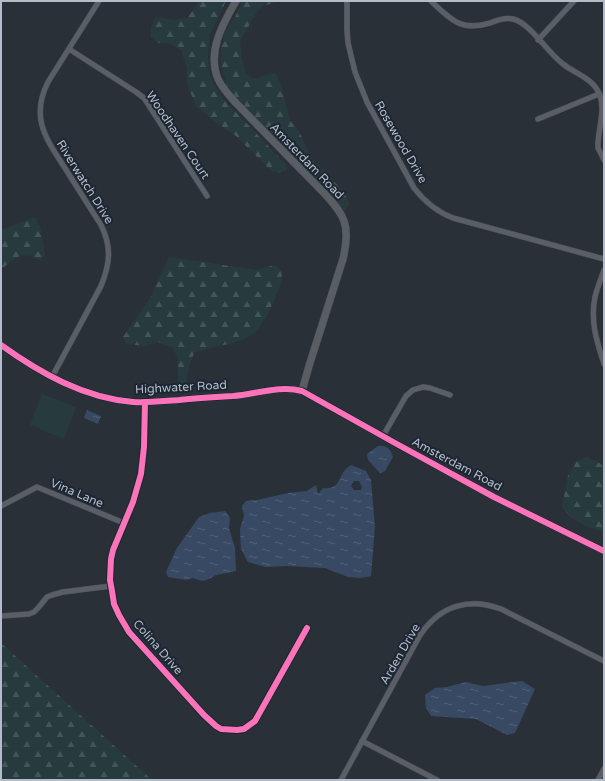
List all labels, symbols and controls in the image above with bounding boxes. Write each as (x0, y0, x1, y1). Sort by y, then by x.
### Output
street label: Woodhaven Court (143, 88, 213, 182)
street label: Rosewood Drive (372, 98, 430, 186)
street label: Amsterdam Road (267, 120, 347, 202)
street label: Riverwatch Drive (54, 138, 117, 227)
street label: Highwater Road (135, 378, 227, 396)
street label: Amsterdam Road (410, 434, 504, 494)
street label: Vina Lane (48, 476, 106, 510)
street label: Colina Drive (130, 617, 186, 677)
street label: Arden Drive (377, 621, 423, 687)

